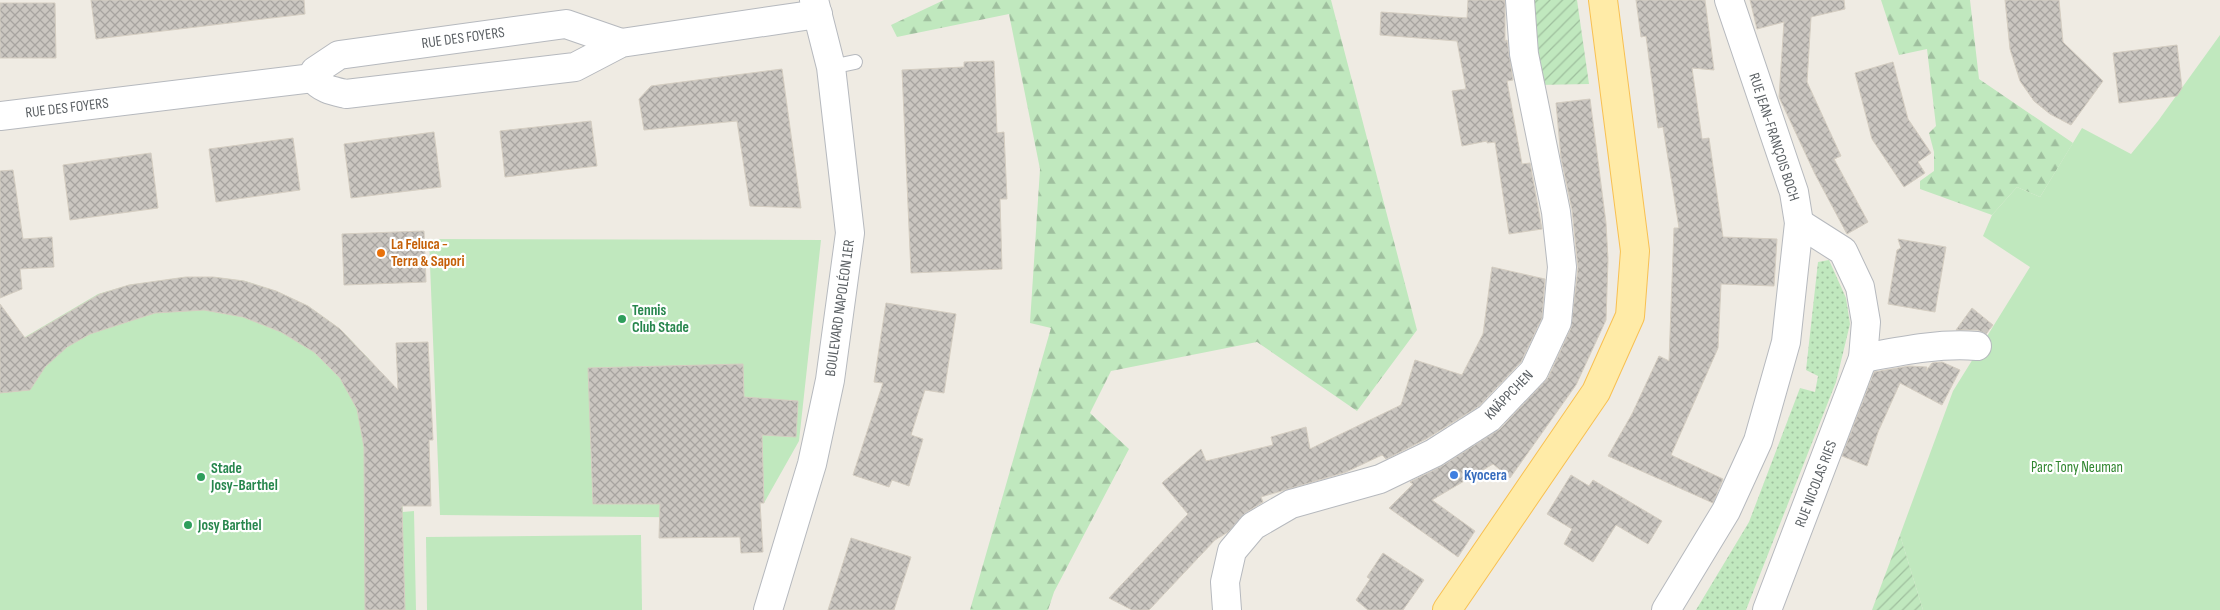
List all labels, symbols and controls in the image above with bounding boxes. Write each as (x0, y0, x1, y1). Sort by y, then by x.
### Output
street label: RUE DES FOYERS (420, 23, 506, 53)
street label: RUE JEAN-FRANÇOIS BOCH (1744, 70, 1804, 204)
street label: RUE DES FOYERS (24, 93, 110, 123)
place label: La Feluca - Terra & Sapori (391, 235, 464, 271)
street label: BOULEVARD NAPOLÉON 1ER (821, 238, 859, 378)
marker: La Feluca - Terra & Sapori (375, 247, 387, 259)
place label: Tennis Club Stade (632, 301, 689, 337)
marker: Tennis Club Stade (616, 313, 628, 325)
street label: KNÄPPCHEN (1481, 366, 1537, 424)
street label: RUE NICOLAS RIES (1791, 438, 1841, 530)
park label: Parc Tony Neuman (2031, 458, 2123, 477)
place label: Stade Josy-Barthel (210, 459, 278, 495)
place label: Kyocera (1464, 466, 1507, 485)
marker: Kyocera (1448, 469, 1460, 481)
marker: Stade Josy-Barthel (195, 471, 207, 483)
place label: Josy Barthel (197, 516, 261, 535)
marker: Josy Barthel (182, 519, 194, 531)

